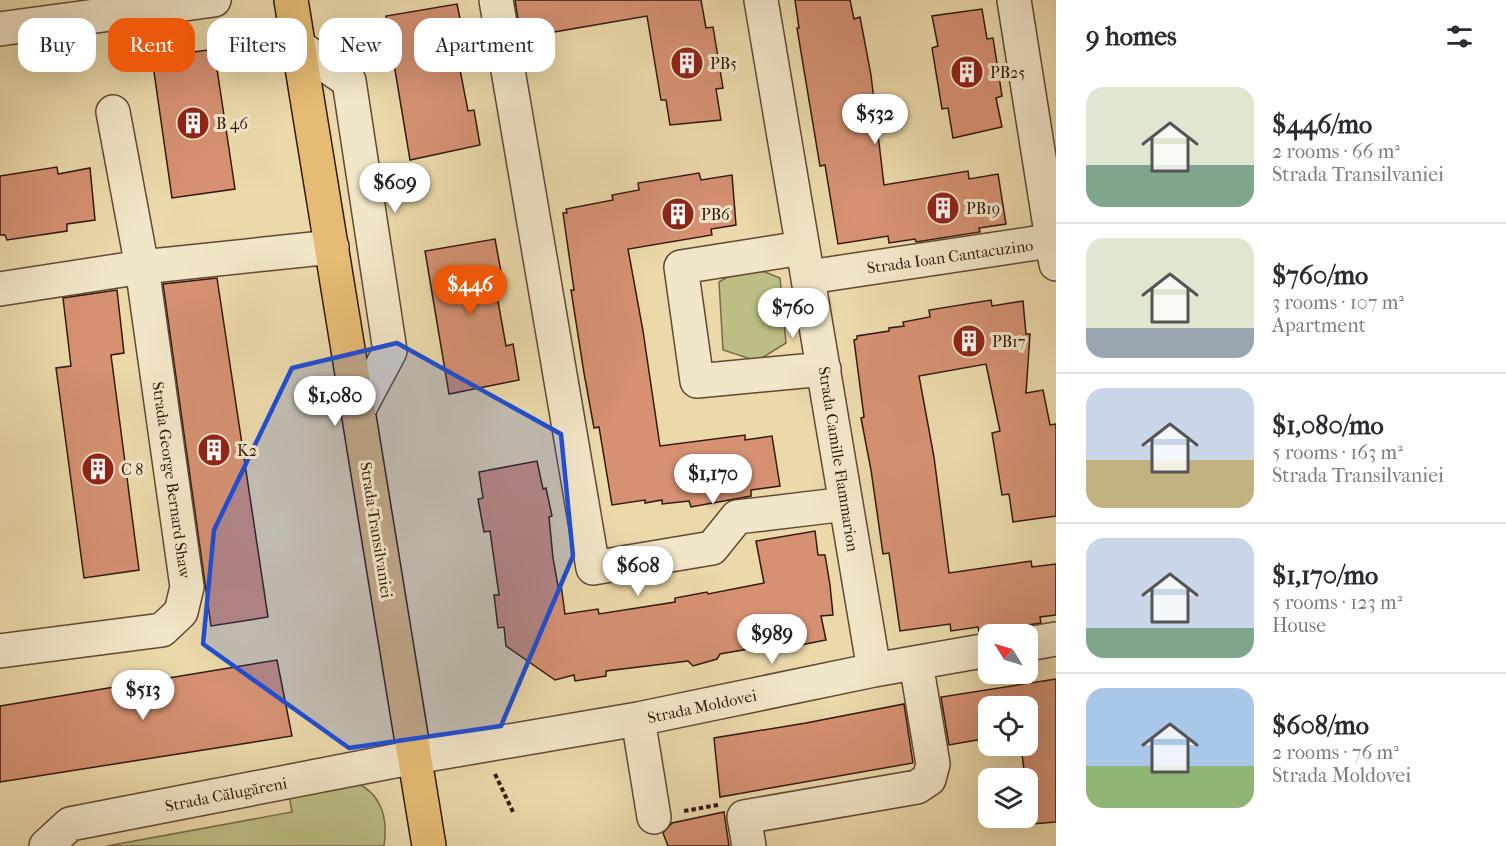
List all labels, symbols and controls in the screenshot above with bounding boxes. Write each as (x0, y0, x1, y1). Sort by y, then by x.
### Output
chip: Buy (18, 18, 96, 72)
chip: Rent (108, 18, 195, 72)
chip: Filters (207, 18, 307, 72)
chip: New (319, 18, 402, 72)
chip: Apartment (414, 18, 555, 72)
icon: filters (1443, 20, 1476, 53)
text: 9 homes (1086, 21, 1177, 52)
building icon: PB5 (669, 45, 705, 81)
place label: PB5 (710, 54, 737, 73)
building icon: PB25 (949, 54, 985, 90)
place label: PB25 (990, 63, 1025, 82)
pin: $532 (839, 94, 911, 145)
text: $532 (856, 102, 894, 125)
building icon: B 46 (175, 105, 211, 141)
text: $446/mo (1272, 109, 1372, 140)
icon: home (1134, 111, 1206, 183)
place label: B 46 (216, 114, 248, 133)
text: 2 rooms · 66 m² (1272, 140, 1400, 163)
pin: $609 (359, 163, 431, 214)
text: Strada Transilvaniei (1272, 163, 1444, 186)
text: $609 (373, 171, 417, 194)
building icon: PB19 (925, 190, 961, 226)
building icon: PB6 (660, 196, 696, 232)
place label: PB19 (966, 199, 1000, 218)
place label: PB6 (701, 205, 730, 224)
street label: Strada Ioan Cantacuzino (866, 235, 1034, 278)
text: $760/mo (1272, 260, 1368, 291)
icon: home (1134, 262, 1206, 334)
pin: $446 (434, 265, 506, 316)
text: $446 (447, 273, 493, 296)
pin: $760 (757, 288, 829, 339)
text: 3 rooms · 107 m² (1272, 291, 1404, 314)
text: $760 (772, 296, 814, 319)
text: Apartment (1272, 314, 1366, 337)
building icon: PB17 (951, 323, 987, 359)
place label: PB17 (992, 332, 1026, 351)
street label: Strada Camille Flammarion (814, 365, 863, 554)
pin: $1,080 (286, 376, 384, 427)
street label: Strada George Bernard Shaw (148, 381, 195, 581)
text: $1,080 (308, 384, 362, 407)
text: $1,080/mo (1272, 410, 1384, 441)
icon: home (1134, 412, 1206, 484)
building icon: K2 (196, 432, 232, 468)
place label: K2 (237, 441, 257, 460)
text: 5 rooms · 163 m² (1272, 441, 1403, 464)
building icon: C 8 (80, 451, 116, 487)
pin: $1,170 (664, 454, 762, 505)
place label: C 8 (121, 460, 143, 479)
street label: Strada Transilvaniei (356, 461, 397, 600)
text: $1,170 (688, 462, 738, 485)
text: Strada Transilvaniei (1272, 464, 1444, 487)
pin: $608 (602, 546, 674, 597)
text: $608 (617, 554, 659, 577)
text: $1,170/mo (1272, 560, 1378, 591)
icon: home (1134, 562, 1206, 634)
text: 5 rooms · 123 m² (1272, 591, 1402, 614)
pin: $989 (736, 614, 808, 665)
text: House (1272, 614, 1326, 637)
text: $989 (751, 622, 793, 645)
north arrow (978, 624, 1038, 684)
map controls (978, 624, 1038, 828)
pin: $513 (107, 670, 179, 721)
text: $513 (126, 678, 161, 701)
street label: Strada Moldovei (646, 686, 759, 727)
button: locate (978, 696, 1038, 756)
text: $608/mo (1272, 710, 1369, 741)
icon: home (1134, 712, 1206, 784)
text: 2 rooms · 76 m² (1272, 741, 1399, 764)
text: Strada Moldovei (1272, 764, 1411, 787)
button: layers (978, 768, 1038, 828)
street label: Strada Călugăreni (163, 773, 289, 816)

